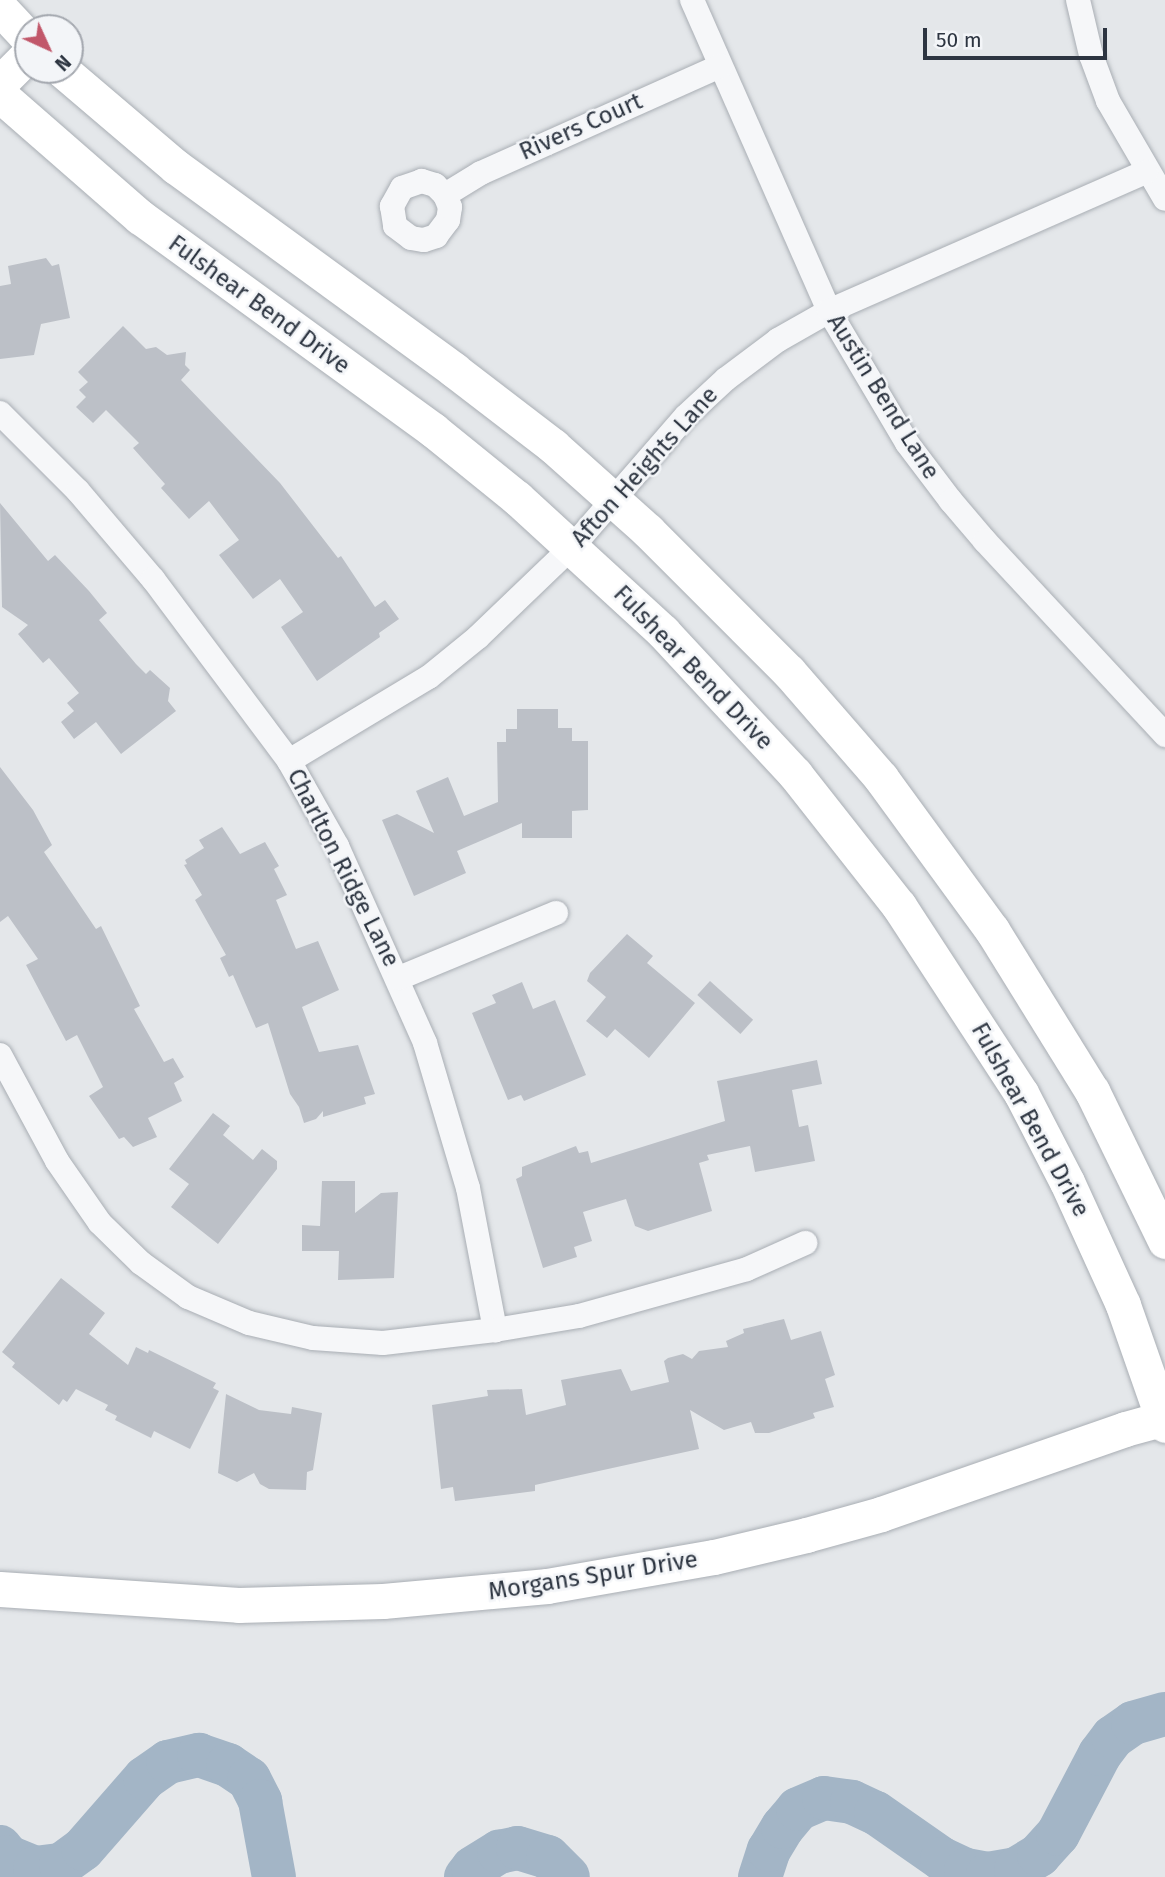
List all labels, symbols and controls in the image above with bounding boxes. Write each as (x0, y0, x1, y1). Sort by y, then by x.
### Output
north arrow (14, 14, 84, 84)
scale bar (927, 14, 1111, 58)
text: 50 m (936, 27, 982, 53)
text: N (50, 50, 75, 75)
street label: Rivers Court (515, 87, 647, 167)
street label: Fulshear Bend Drive (163, 229, 355, 381)
street label: Austin Bend Lane (821, 309, 945, 485)
street label: Afton Heights Lane (566, 381, 724, 553)
street label: Fulshear Bend Drive (607, 580, 779, 756)
street label: Charlton Ridge Lane (281, 764, 405, 972)
street label: Fulshear Bend Drive (965, 1018, 1095, 1222)
street label: Morgans Spur Drive (486, 1545, 700, 1607)

